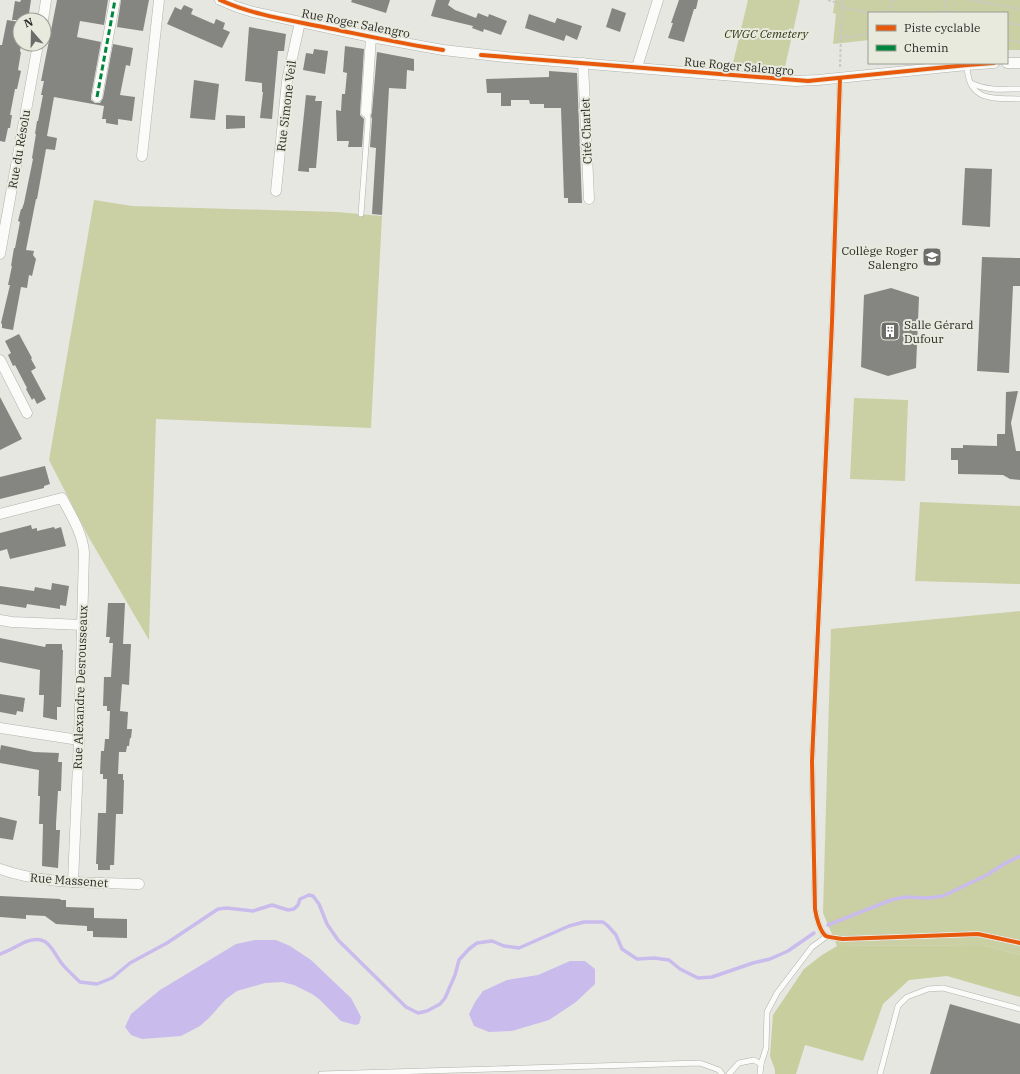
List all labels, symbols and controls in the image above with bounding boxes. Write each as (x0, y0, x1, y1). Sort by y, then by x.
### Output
street label: Rue Roger Salengro (300, 5, 412, 41)
north arrow (12, 12, 52, 52)
legend (868, 12, 1008, 64)
text: N (22, 14, 35, 31)
text: Piste cyclable (904, 20, 980, 35)
park label: CWGC Cemetery (724, 26, 809, 41)
text: Chemin (904, 40, 949, 55)
street label: Rue Roger Salengro (683, 54, 795, 78)
street label: Rue Simone Veil (273, 59, 299, 152)
street label: Cité Charlet (577, 98, 595, 164)
street label: Rue du Résolu (5, 108, 33, 190)
place label: Collège Roger Salengro (841, 243, 919, 272)
school or university icon: Collège Roger Salengro (921, 246, 943, 268)
place label: Salle Gérard Dufour (904, 317, 974, 346)
building icon: Salle Gérard Dufour (879, 320, 901, 342)
street label: Rue Alexandre Desrousseaux (70, 604, 90, 770)
street label: Rue Massenet (30, 870, 108, 890)

